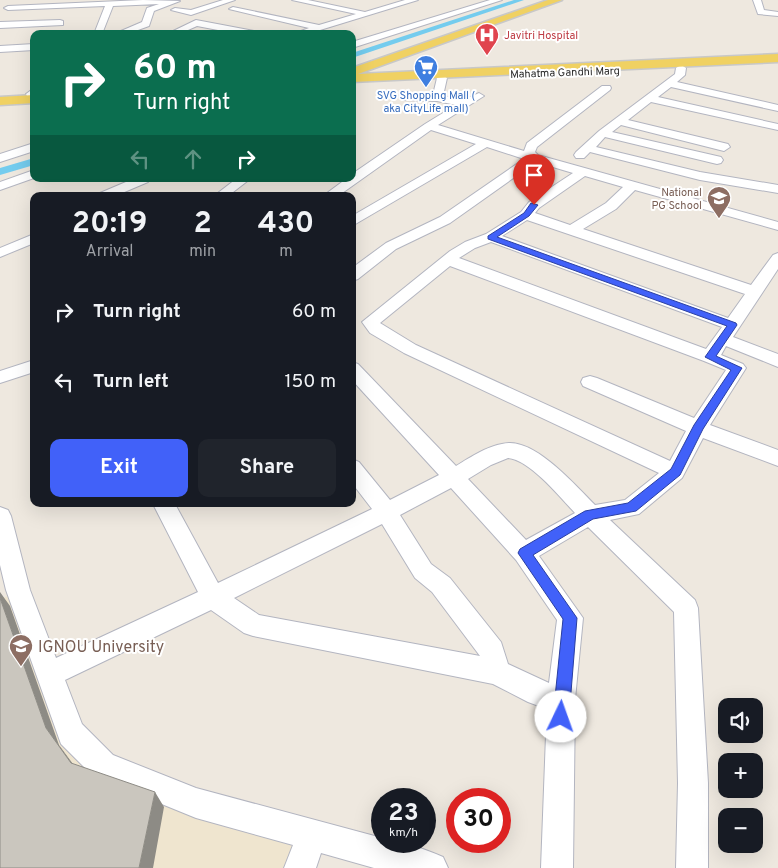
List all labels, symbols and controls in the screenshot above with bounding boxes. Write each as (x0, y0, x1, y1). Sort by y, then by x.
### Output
hospital icon: Javitri Hospital (474, 22, 500, 56)
place label: Javitri Hospital (504, 29, 578, 43)
text: 60 m (133, 47, 217, 91)
icon: right (50, 50, 115, 115)
supermarket icon: SVG Shopping Mall ( aka CityLife mall) (413, 54, 439, 88)
street label: Mahatma Gandhi Marg (510, 64, 620, 82)
place label: SVG Shopping Mall ( aka CityLife mall) (377, 89, 476, 116)
text: Turn right (133, 90, 230, 117)
icon: left (126, 145, 154, 173)
icon: ahead (179, 145, 207, 173)
icon: right (232, 145, 260, 173)
pin (513, 154, 555, 205)
icon: arrive (520, 161, 548, 189)
school or university icon: National PG School (706, 185, 732, 219)
place label: National PG School (651, 186, 702, 213)
text: 20:19 (72, 206, 148, 243)
text: 2 (193, 206, 212, 243)
text: 430 (258, 206, 314, 243)
text: Arrival (86, 242, 134, 262)
text: min (189, 242, 216, 262)
text: m (279, 242, 293, 262)
icon: right (50, 298, 78, 326)
text: Turn right (93, 300, 181, 324)
text: 60 m (292, 300, 336, 324)
icon: left (50, 368, 78, 396)
text: Turn left (93, 370, 169, 394)
text: 150 m (284, 370, 336, 394)
button: Exit (50, 439, 188, 497)
button: Share (198, 439, 336, 497)
school or university icon: IGNOU University (8, 633, 34, 667)
place label: IGNOU University (38, 638, 164, 658)
position arrow (534, 690, 586, 742)
map controls (718, 698, 763, 853)
button: sound (718, 698, 763, 743)
button: + (718, 753, 763, 798)
speed limit sign: 30 (446, 788, 511, 853)
text: 23 (388, 798, 419, 830)
button: − (718, 808, 763, 853)
text: km/h (389, 825, 418, 841)

